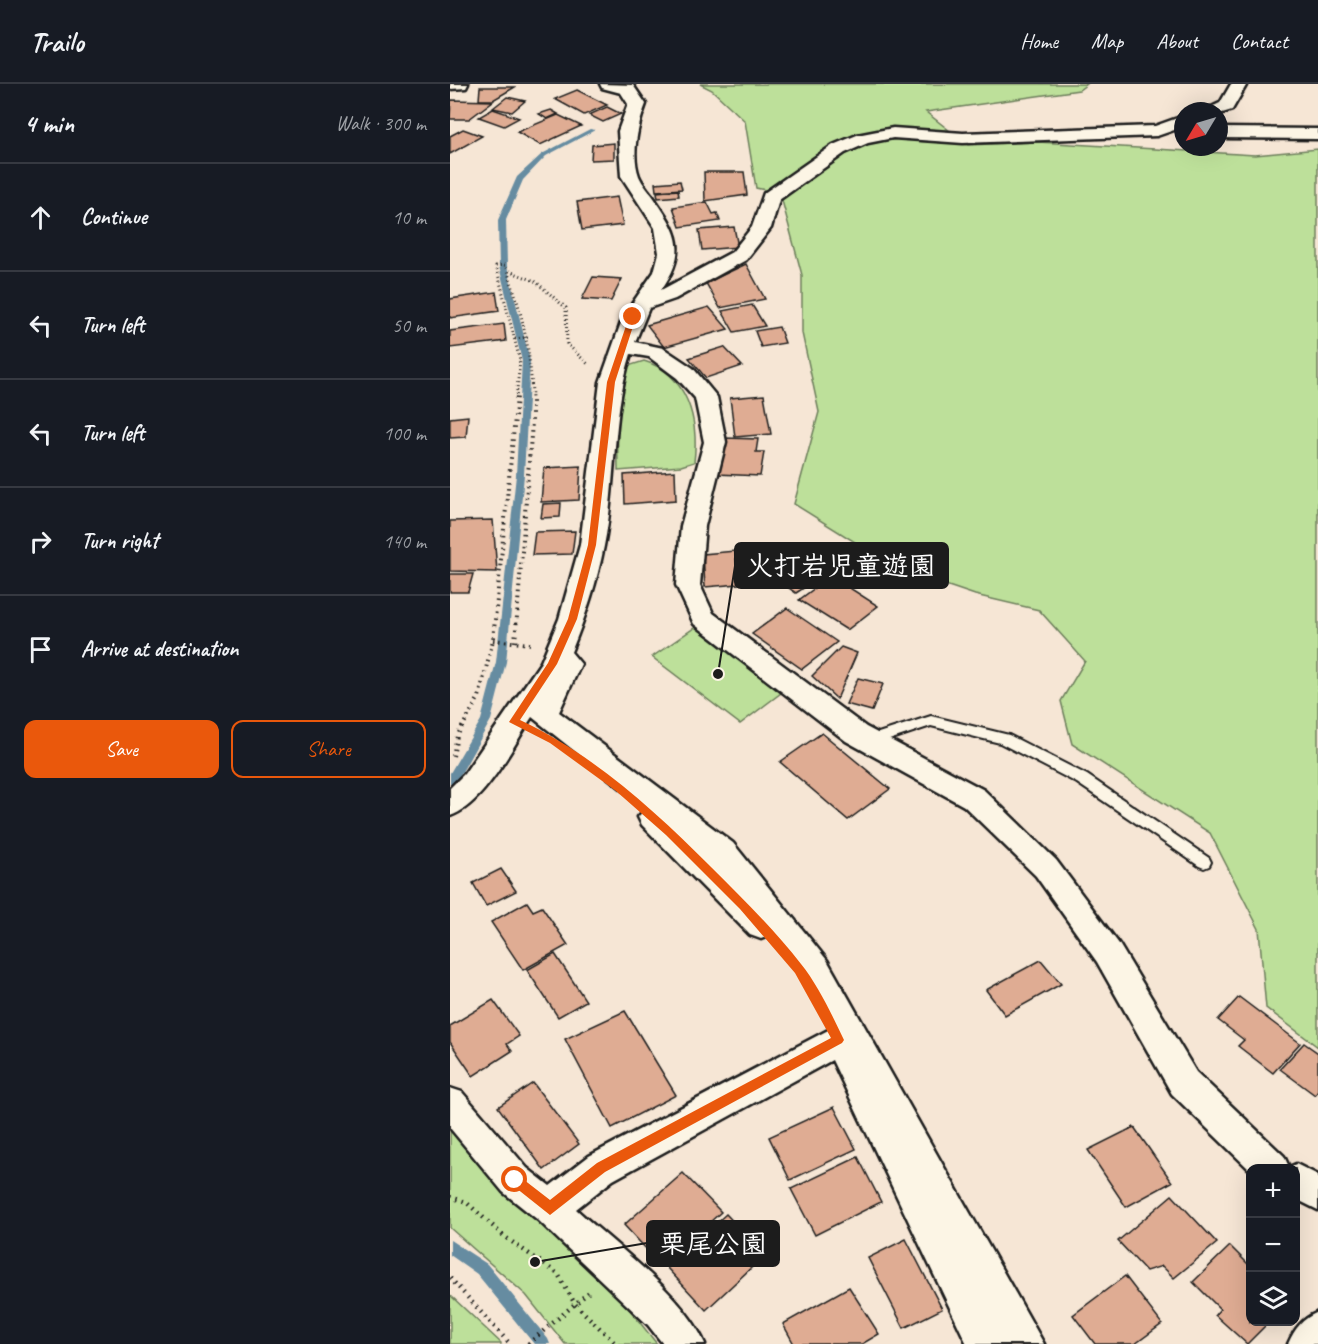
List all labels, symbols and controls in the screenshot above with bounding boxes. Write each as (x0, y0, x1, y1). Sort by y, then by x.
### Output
text: Trailo (30, 24, 84, 59)
text: Home (1020, 28, 1058, 54)
text: Map (1091, 28, 1123, 54)
text: About (1156, 28, 1198, 54)
text: Contact (1231, 28, 1288, 54)
north arrow (1174, 102, 1228, 156)
text: 4 min (24, 107, 74, 140)
text: Walk · 300 m (336, 111, 426, 136)
icon: ahead (24, 201, 57, 234)
text: Continue (81, 203, 147, 231)
text: 10 m (392, 205, 426, 230)
route end (619, 303, 645, 329)
icon: left (24, 309, 57, 342)
text: Turn left (81, 311, 145, 339)
text: 50 m (392, 313, 426, 338)
icon: left (24, 417, 57, 450)
text: Turn left (81, 419, 145, 447)
text: 100 m (383, 421, 426, 446)
icon: right (24, 525, 57, 558)
text: Turn right (81, 527, 158, 555)
text: 140 m (383, 529, 426, 554)
callout: 火打岩児童遊園 (735, 543, 948, 588)
text: 火打岩児童遊園 (747, 549, 936, 583)
icon: arrive (24, 633, 57, 666)
text: Arrive at destination (81, 635, 238, 663)
button: Save (24, 720, 219, 778)
button: Share (231, 720, 426, 778)
map controls (1246, 1164, 1300, 1326)
button: + (1246, 1164, 1300, 1218)
route start (501, 1166, 527, 1192)
button: − (1246, 1218, 1300, 1272)
callout: 栗尾公園 (647, 1221, 779, 1266)
text: 栗尾公園 (659, 1227, 767, 1261)
button: layers (1246, 1272, 1300, 1326)

